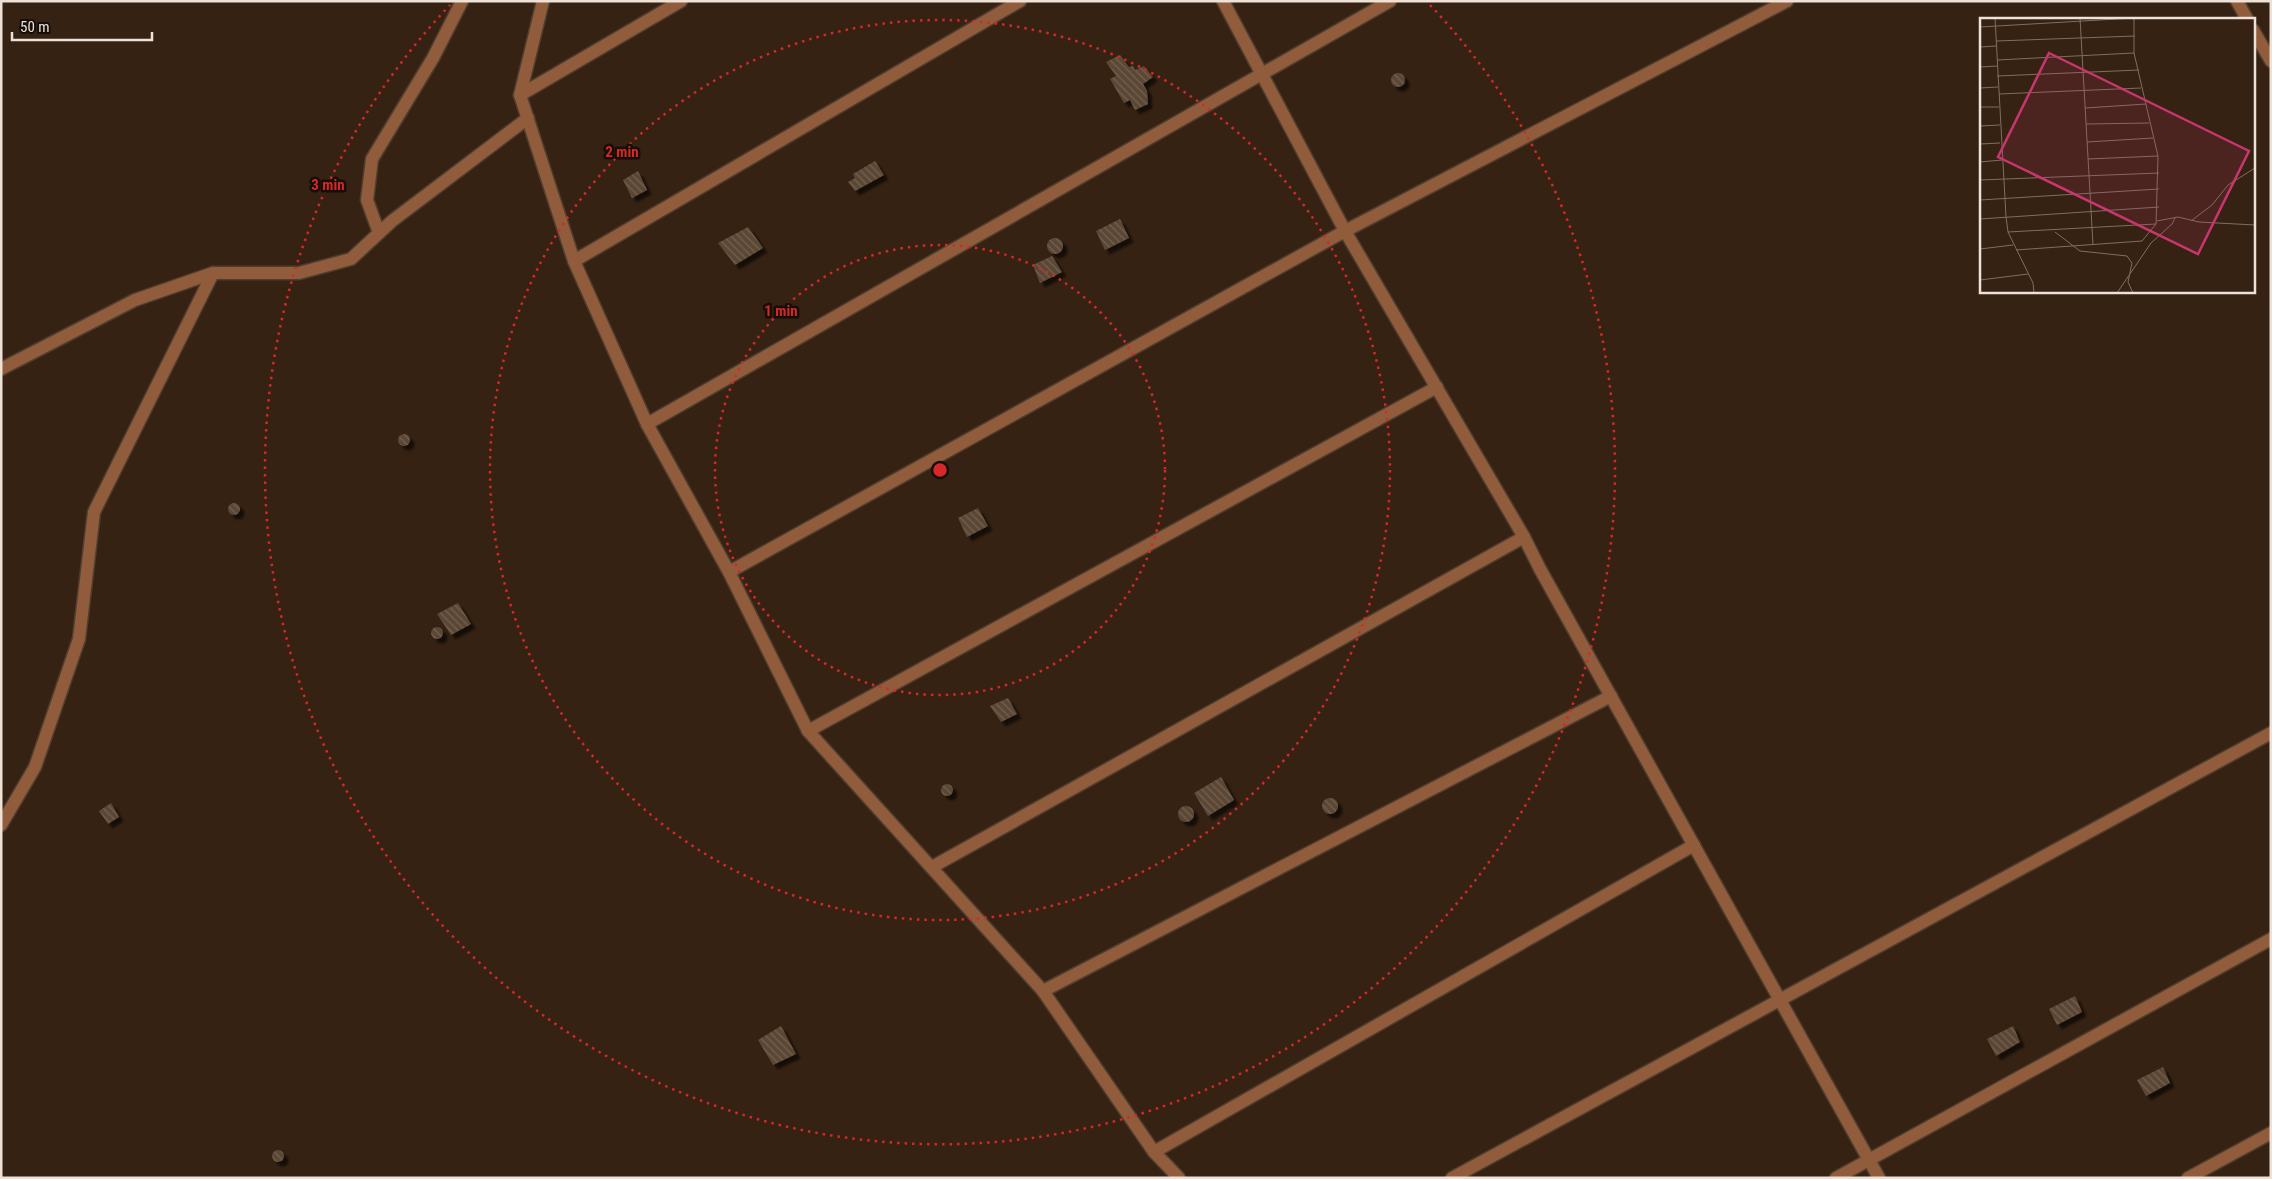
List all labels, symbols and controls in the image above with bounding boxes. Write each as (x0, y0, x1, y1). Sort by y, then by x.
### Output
scale bar (12, 10, 152, 42)
text: 50 m (20, 18, 50, 36)
inset map (1980, 18, 2254, 292)
text: 2 min (605, 143, 639, 161)
text: 3 min (311, 176, 345, 194)
text: 1 min (764, 302, 798, 320)
centre of rings (931, 461, 949, 479)

